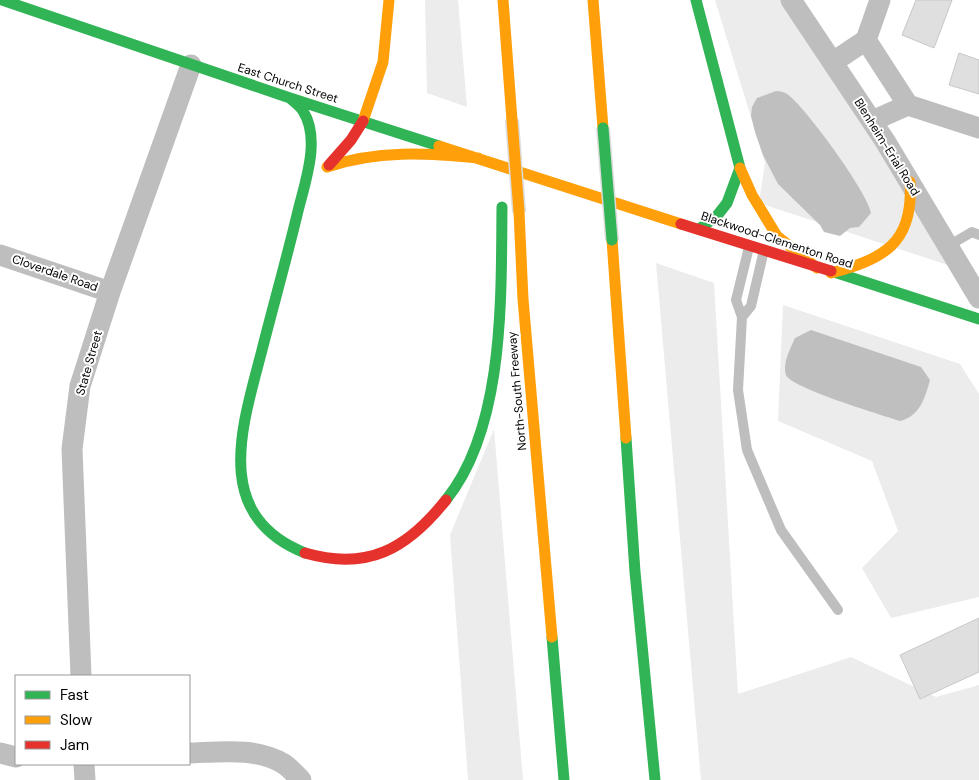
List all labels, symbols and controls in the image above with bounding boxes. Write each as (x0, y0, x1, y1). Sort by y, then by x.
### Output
street label: East Church Street (236, 59, 340, 107)
street label: Blenheim-Erial Road (851, 95, 923, 199)
street label: Blackwood-Clementon Road (699, 208, 855, 272)
street label: Cloverdale Road (10, 251, 100, 295)
street label: State Street (72, 329, 106, 397)
street label: North-South Freeway (504, 330, 530, 451)
legend (15, 675, 190, 765)
text: Fast (60, 685, 89, 705)
text: Slow (60, 710, 93, 730)
text: Jam (60, 735, 89, 755)

